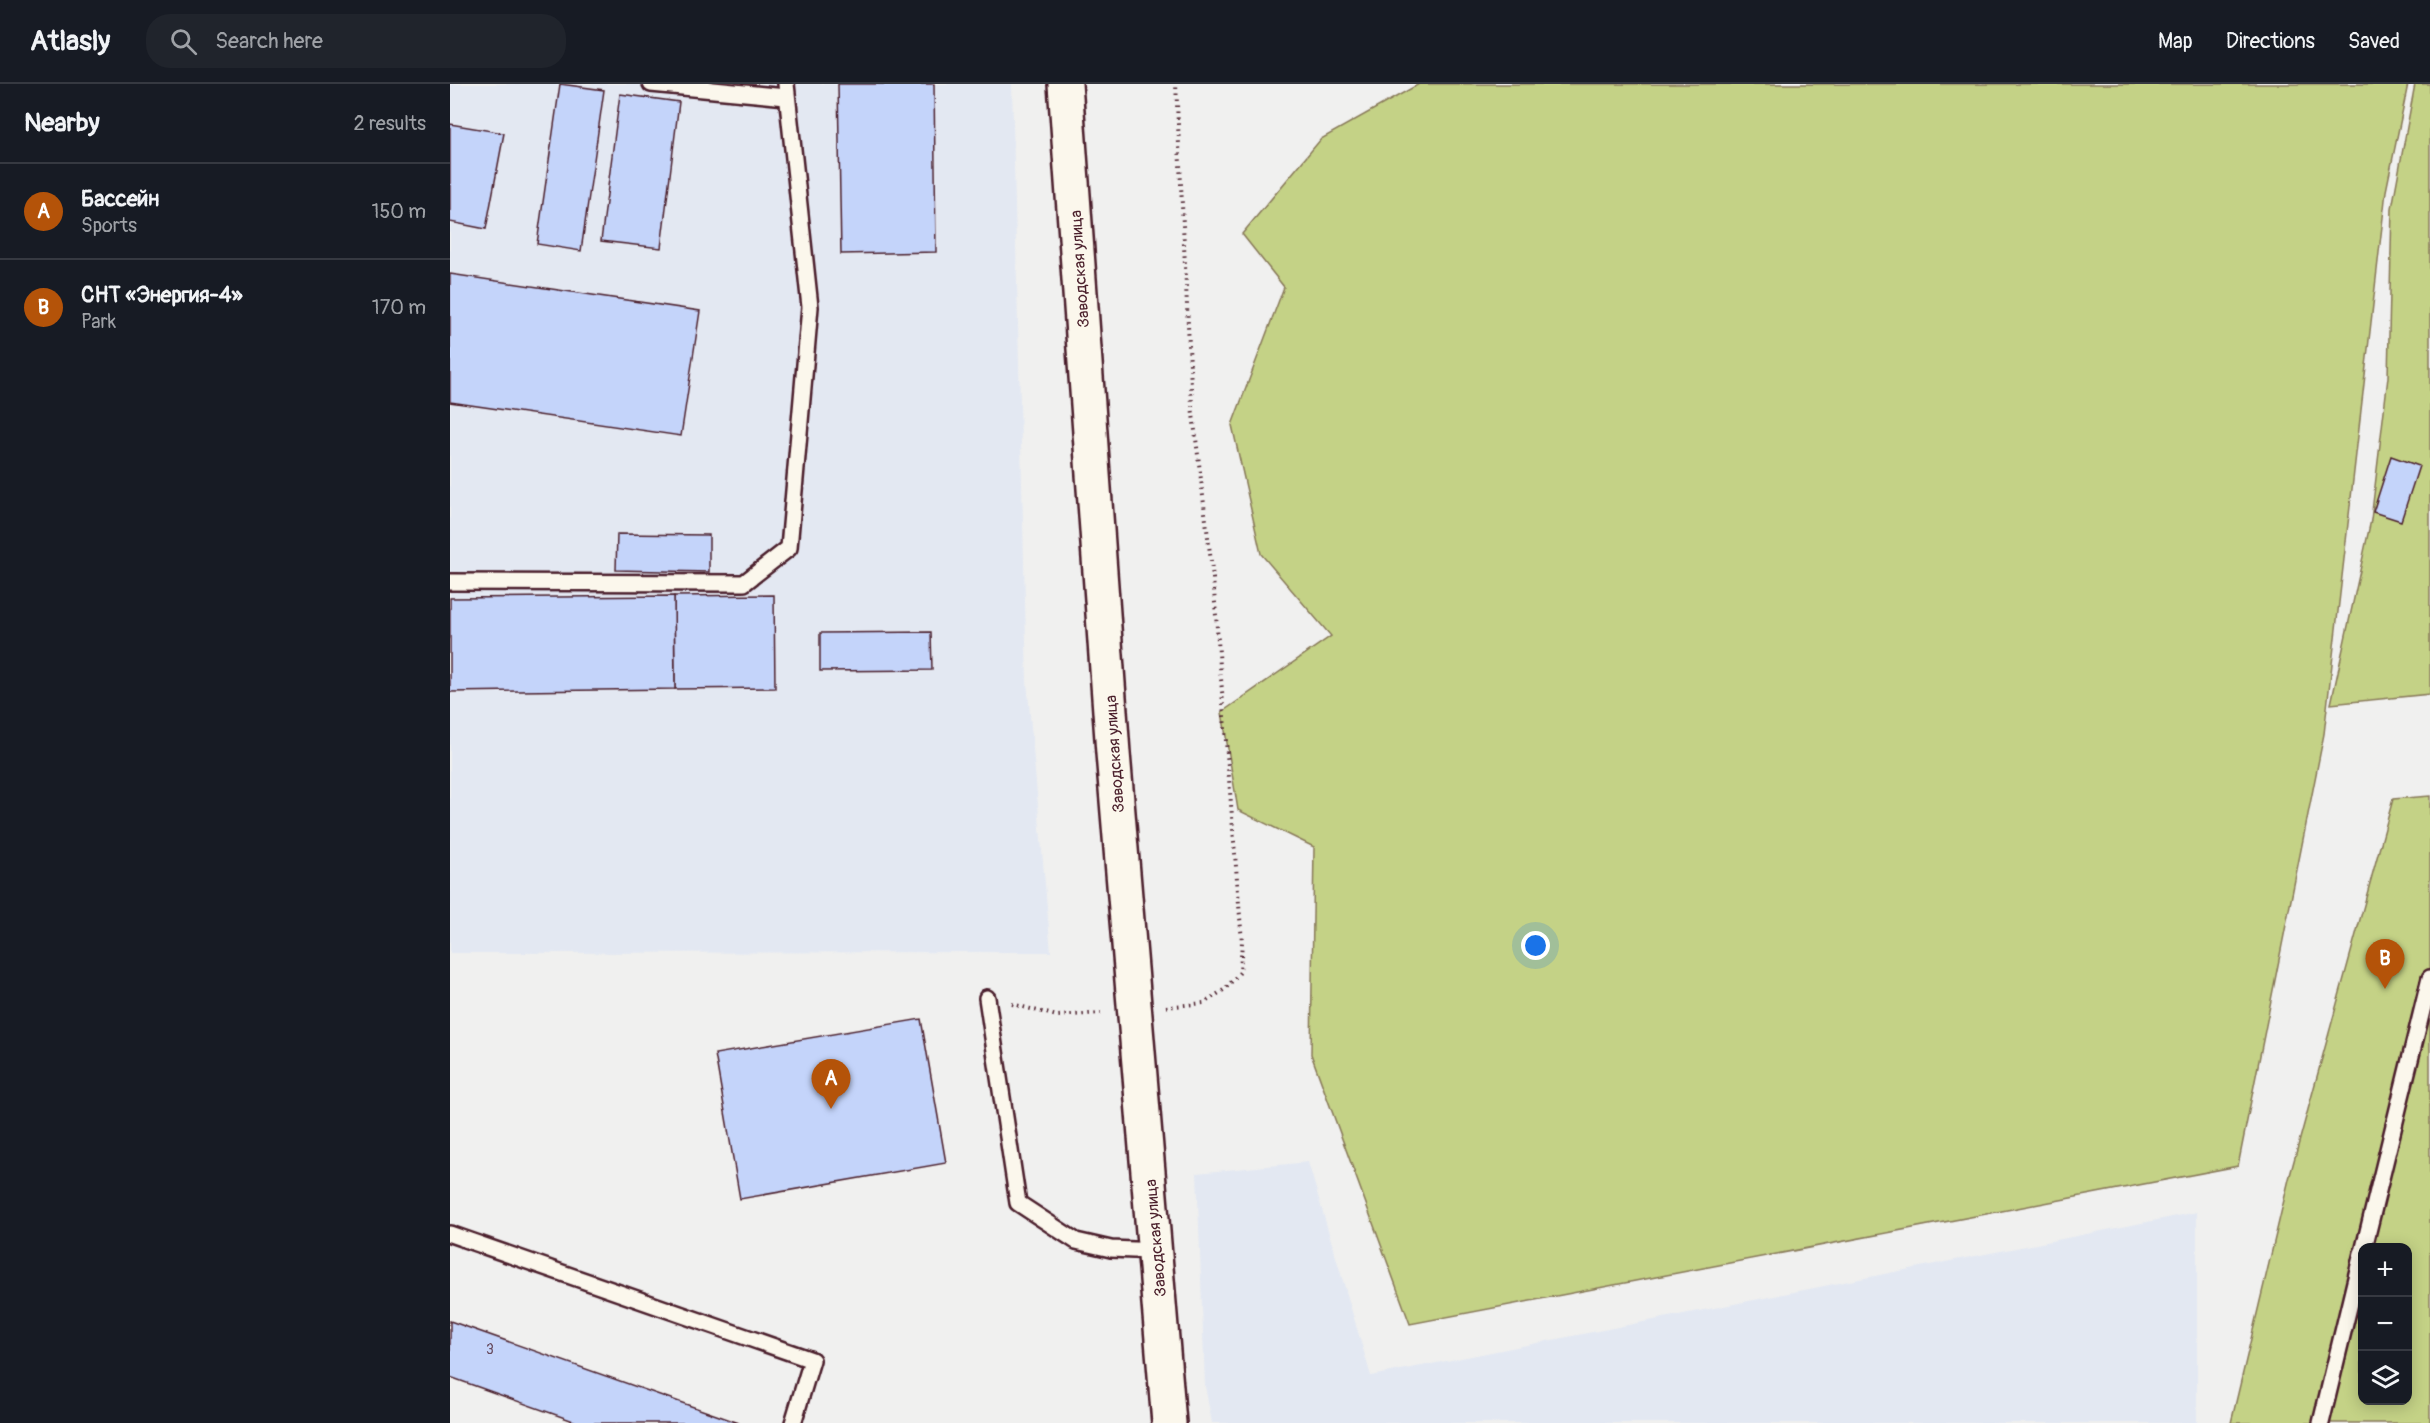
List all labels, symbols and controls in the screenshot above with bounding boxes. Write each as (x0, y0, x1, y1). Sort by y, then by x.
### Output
search box (146, 14, 566, 68)
text: Atlasly (30, 24, 110, 59)
icon: search (167, 25, 200, 58)
text: Search here (215, 27, 323, 55)
text: Map (2158, 28, 2193, 55)
text: Directions (2226, 28, 2315, 55)
text: Saved (2348, 28, 2400, 55)
text: Nearby (24, 107, 100, 139)
text: 2 results (354, 111, 426, 136)
text: Бассейн (81, 185, 159, 213)
text: A (37, 199, 50, 224)
text: 150 m (372, 199, 426, 224)
street label: Заводская улица (1066, 209, 1094, 328)
text: Sports (81, 213, 137, 238)
text: СНТ «Энергия-4» (81, 281, 243, 309)
text: B (38, 295, 49, 320)
text: 170 m (372, 295, 426, 320)
text: Park (81, 309, 116, 334)
street label: Заводская улица (1101, 694, 1129, 813)
your location (1521, 931, 1550, 960)
pin: B (2366, 940, 2404, 989)
pin: A (812, 1060, 850, 1109)
street label: Заводская улица (1141, 1178, 1171, 1297)
map controls (2358, 1243, 2412, 1405)
button: + (2358, 1243, 2412, 1297)
button: − (2358, 1297, 2412, 1351)
house number: 3 (486, 1341, 494, 1358)
button: layers (2358, 1351, 2412, 1405)

